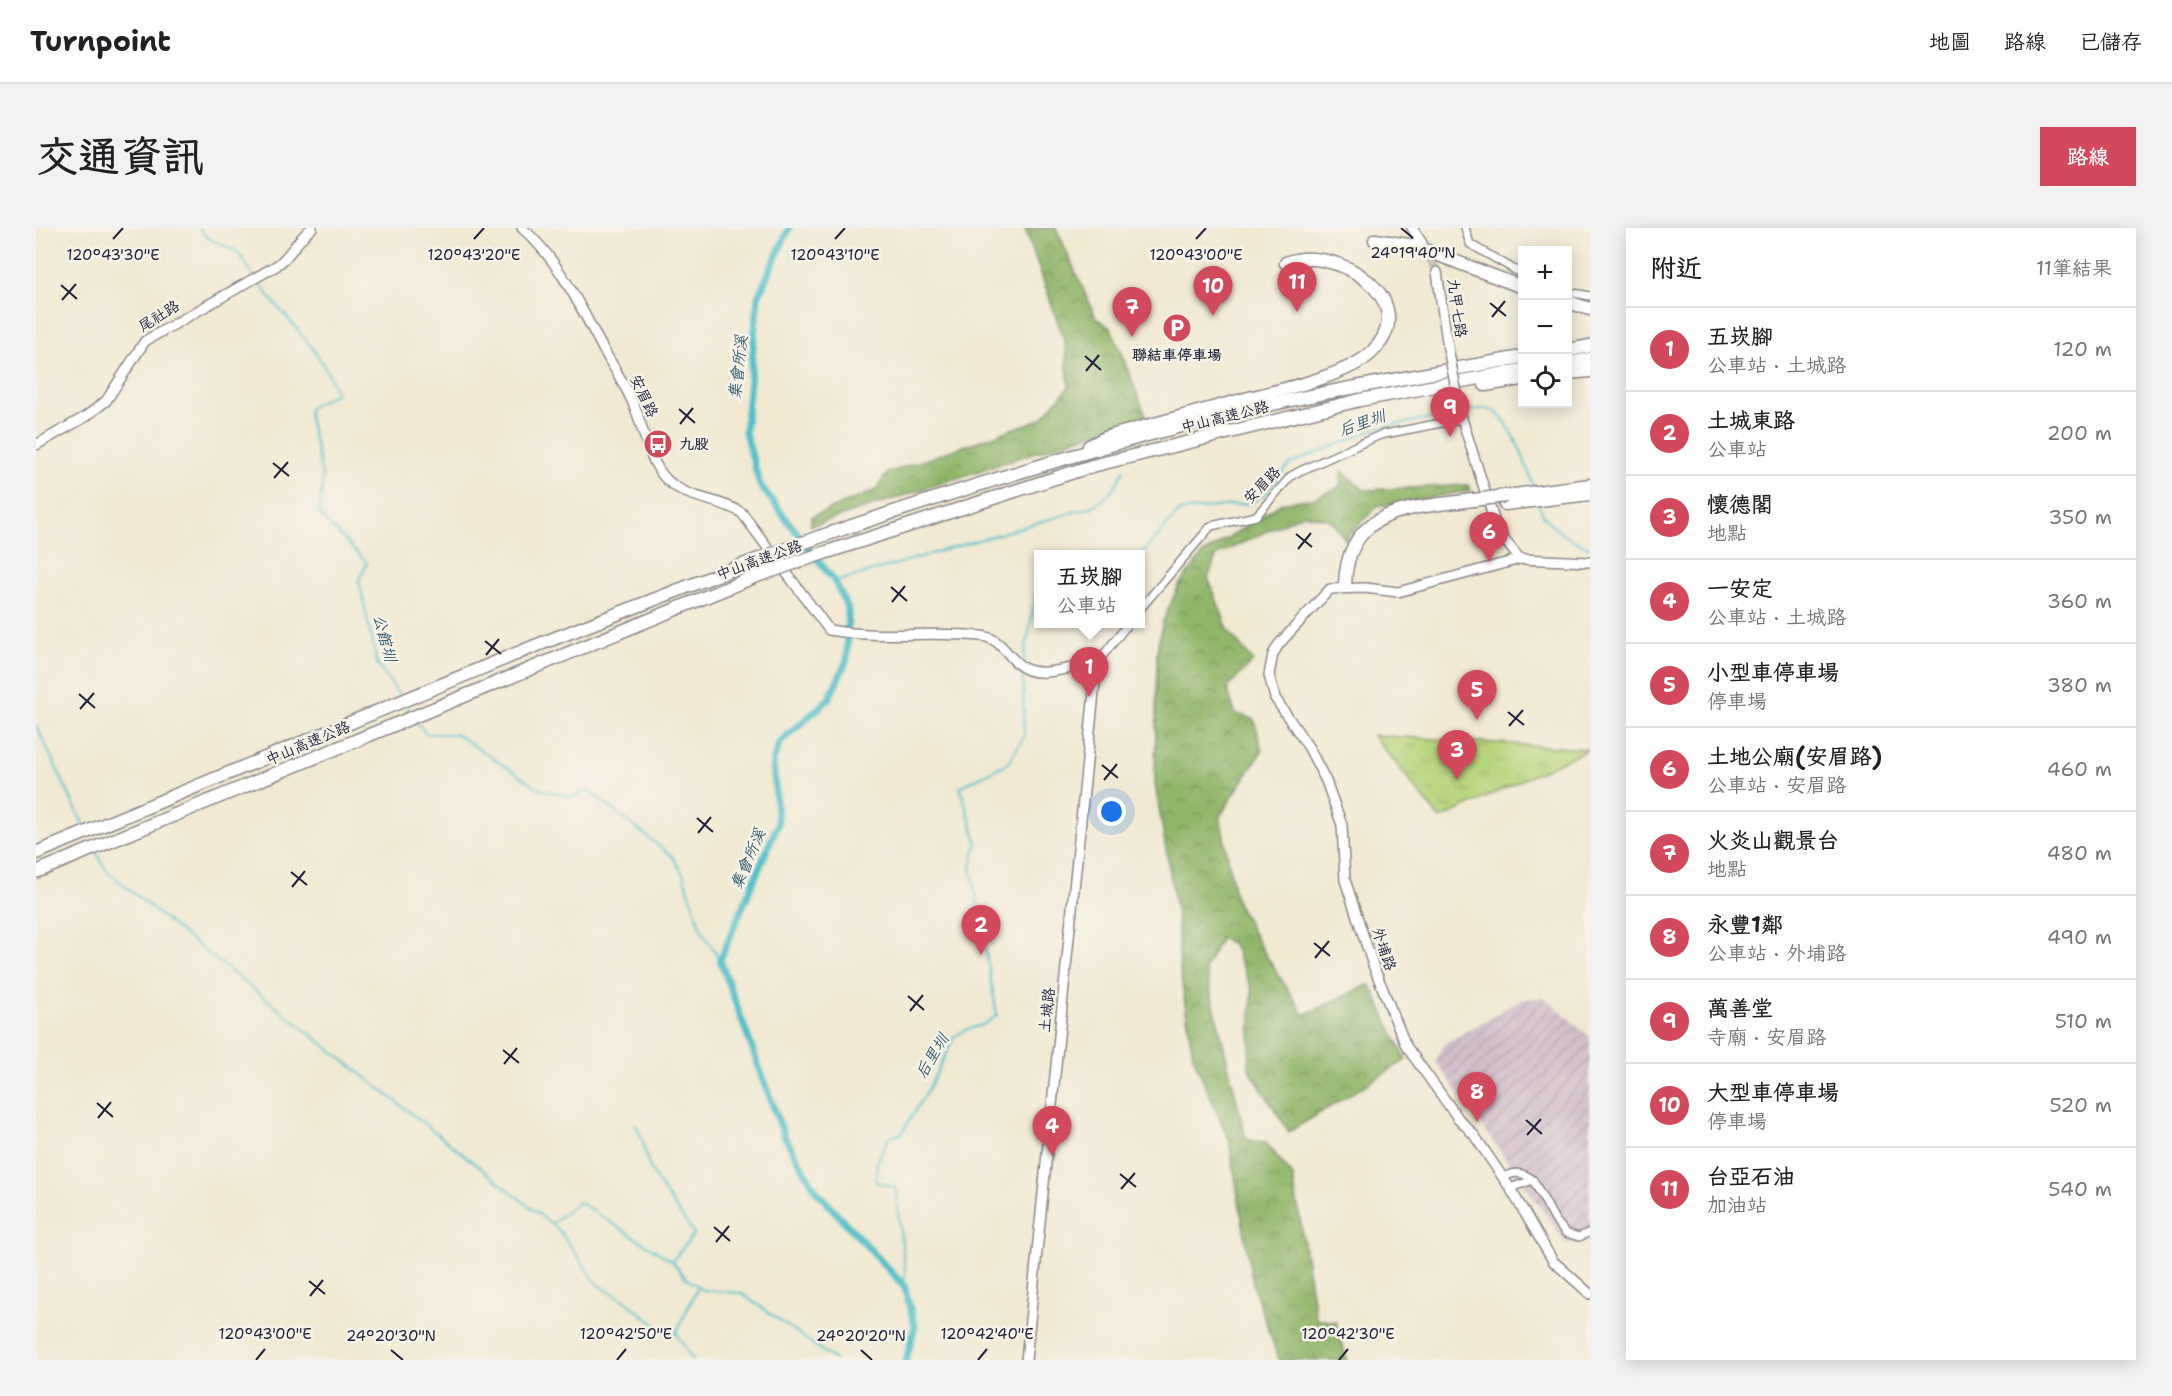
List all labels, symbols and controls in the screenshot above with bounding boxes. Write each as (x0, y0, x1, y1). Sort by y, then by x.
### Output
text: Turnpoint (30, 22, 171, 60)
text: 地圖 (1929, 28, 1971, 56)
text: 路線 (2004, 28, 2046, 56)
text: 已儲存 (2079, 28, 2142, 56)
button: 路線 (2040, 127, 2136, 186)
text: 交通資訊 (36, 128, 204, 184)
text: 24°19'40"N (1370, 243, 1456, 263)
text: 120°43'30"E (66, 245, 160, 265)
text: 120°43'20"E (428, 245, 520, 265)
text: 120°43'10"E (790, 245, 880, 265)
text: 120°43'00"E (1149, 245, 1243, 265)
map controls (1518, 246, 1572, 408)
button: + (1518, 246, 1572, 300)
text: 附近 (1650, 250, 1702, 285)
text: 11筆結果 (2036, 255, 2112, 281)
pin: 11 (1278, 262, 1316, 312)
pin: 10 (1194, 266, 1232, 316)
street label: 九甲七路 (1443, 277, 1471, 339)
pin: 7 (1112, 288, 1152, 337)
street label: 尾社路 (135, 296, 183, 336)
button: − (1518, 300, 1572, 354)
parking icon: 聯結車停車場 (1161, 312, 1193, 344)
text: 五崁腳 (1707, 322, 1773, 351)
water label: 集會所溪 (724, 333, 752, 400)
text: 1 (1665, 336, 1674, 362)
text: 120 m (2053, 336, 2112, 362)
place label: 聯結車停車場 (1132, 345, 1222, 365)
text: 公車站 · 土城路 (1707, 352, 1846, 378)
button: locate (1518, 354, 1572, 408)
street label: 安眉路 (625, 371, 663, 421)
pin: 9 (1430, 388, 1470, 437)
street label: 中山高速公路 (1179, 396, 1271, 438)
water label: 后里圳 (1336, 405, 1390, 441)
text: 土城東路 (1707, 406, 1795, 435)
text: 2 (1663, 420, 1677, 446)
text: 200 m (2047, 420, 2112, 446)
bus stop icon: 九股 (642, 428, 674, 460)
place label: 九股 (679, 434, 709, 454)
text: 公車站 (1707, 436, 1767, 462)
street label: 安眉路 (1239, 462, 1285, 508)
text: 懷德閣 (1707, 490, 1773, 519)
text: 3 (1663, 504, 1677, 530)
text: 350 m (2048, 504, 2112, 530)
pin: 6 (1470, 512, 1508, 562)
text: 地點 (1707, 520, 1747, 546)
street label: 中山高速公路 (713, 535, 805, 585)
popup (1034, 550, 1145, 628)
text: 五崁腳 (1056, 562, 1123, 591)
text: 一安定 (1707, 574, 1773, 603)
text: 4 (1663, 588, 1677, 614)
text: 360 m (2047, 588, 2112, 614)
text: 公車站 (1056, 592, 1116, 618)
text: 公車站 · 土城路 (1707, 604, 1846, 630)
water label: 公館圳 (369, 612, 402, 666)
pin: 1 (1070, 648, 1108, 697)
text: 小型車停車場 (1707, 658, 1839, 687)
pin: 5 (1458, 670, 1496, 720)
text: 5 (1663, 672, 1676, 698)
text: 380 m (2047, 672, 2112, 698)
text: 停車場 (1707, 688, 1767, 714)
street label: 中山高速公路 (263, 716, 353, 770)
pin: 3 (1438, 730, 1476, 780)
text: 土地公廟(安眉路) (1707, 742, 1882, 771)
text: 6 (1663, 756, 1677, 782)
text: 460 m (2047, 756, 2112, 782)
text: 公車站 · 安眉路 (1707, 772, 1846, 798)
your location (1097, 797, 1126, 826)
water label: 集會所溪 (726, 825, 771, 893)
text: 火炎山觀景台 (1707, 826, 1839, 855)
text: 7 (1663, 840, 1677, 866)
text: 480 m (2047, 840, 2112, 866)
text: 地點 (1707, 856, 1747, 882)
pin: 2 (962, 906, 1000, 955)
text: 永豐1鄰 (1707, 910, 1783, 939)
street label: 外埔路 (1367, 924, 1401, 974)
text: 8 (1663, 924, 1677, 950)
text: 490 m (2047, 924, 2112, 950)
text: 公車站 · 外埔路 (1707, 940, 1846, 966)
street label: 土城路 (1035, 987, 1059, 1033)
text: 萬善堂 (1707, 994, 1773, 1023)
text: 9 (1663, 1008, 1677, 1034)
text: 510 m (2055, 1008, 2112, 1034)
text: 寺廟 · 安眉路 (1707, 1024, 1826, 1050)
water label: 后里圳 (911, 1028, 954, 1082)
pin: 8 (1458, 1072, 1496, 1122)
text: 大型車停車場 (1707, 1078, 1839, 1107)
text: 10 (1658, 1092, 1681, 1118)
text: 520 m (2049, 1092, 2112, 1118)
pin: 4 (1032, 1106, 1072, 1156)
text: 停車場 (1707, 1108, 1767, 1134)
text: 台亞石油 (1707, 1162, 1795, 1191)
text: 11 (1661, 1176, 1678, 1202)
text: 540 m (2048, 1176, 2112, 1202)
text: 加油站 (1707, 1192, 1767, 1218)
text: 120°43'00"E (218, 1324, 312, 1344)
text: 120°42'50"E (580, 1324, 672, 1344)
text: 120°42'40"E (940, 1324, 1034, 1344)
text: 120°42'30"E (1301, 1324, 1395, 1344)
text: 24°20'30"N (346, 1326, 436, 1346)
text: 24°20'20"N (816, 1326, 906, 1346)

